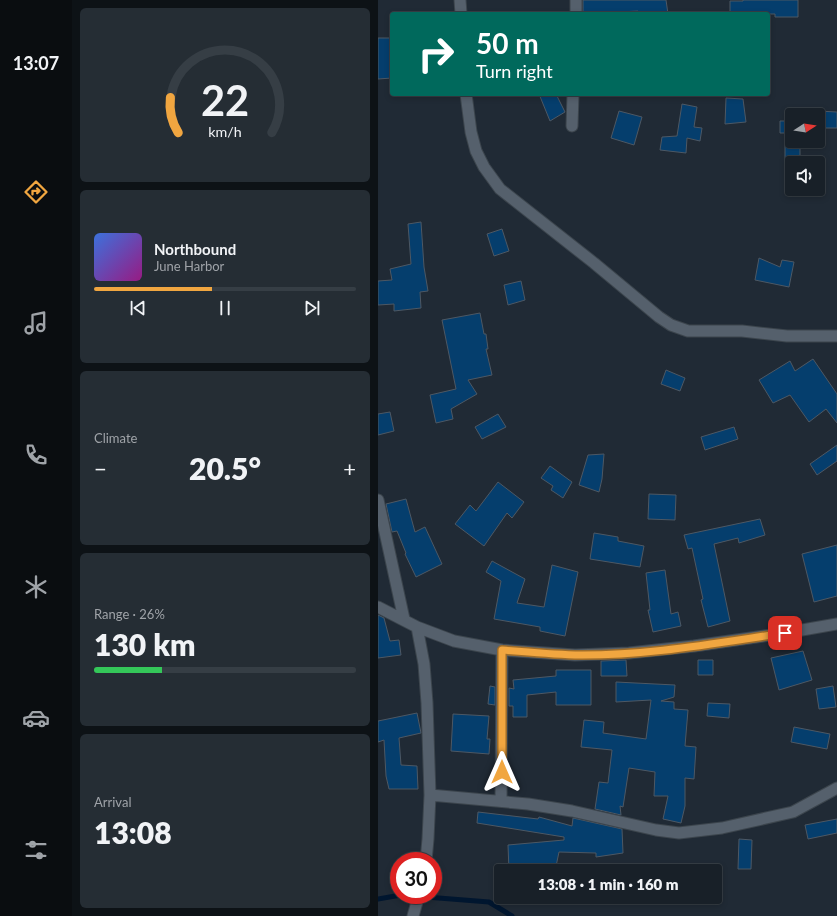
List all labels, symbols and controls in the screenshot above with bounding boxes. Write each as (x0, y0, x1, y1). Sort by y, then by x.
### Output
text: 50 m (476, 26, 539, 60)
icon: right (410, 28, 462, 80)
text: 13:07 (13, 52, 59, 74)
text: Turn right (476, 60, 553, 82)
text: 22 (201, 75, 249, 125)
north arrow (785, 108, 825, 148)
map controls (785, 108, 825, 196)
text: km/h (208, 122, 242, 139)
button: sound (785, 156, 825, 196)
icon: directions (22, 178, 50, 206)
text: Northbound (154, 240, 236, 258)
text: June Harbor (154, 258, 224, 274)
icon: previous (127, 297, 149, 319)
icon: pause (214, 297, 236, 319)
icon: next (301, 297, 323, 319)
icon: music (22, 309, 50, 337)
text: Climate (94, 430, 137, 446)
icon: phone (22, 441, 50, 469)
text: 20.5° (189, 450, 261, 486)
text: − (94, 455, 107, 482)
text: + (343, 455, 356, 482)
icon: climate (22, 573, 50, 601)
text: Range · 26% (94, 606, 165, 622)
pin (768, 616, 802, 650)
icon: arrive (774, 622, 796, 644)
text: 130 km (94, 626, 195, 662)
icon: car (22, 704, 50, 732)
position arrow (481, 751, 523, 793)
text: Arrival (94, 794, 131, 810)
text: 13:08 (94, 814, 172, 850)
icon: filters (22, 836, 50, 864)
speed limit sign: 30 (390, 852, 442, 904)
text: 13:08 · 1 min · 160 m (537, 875, 679, 893)

